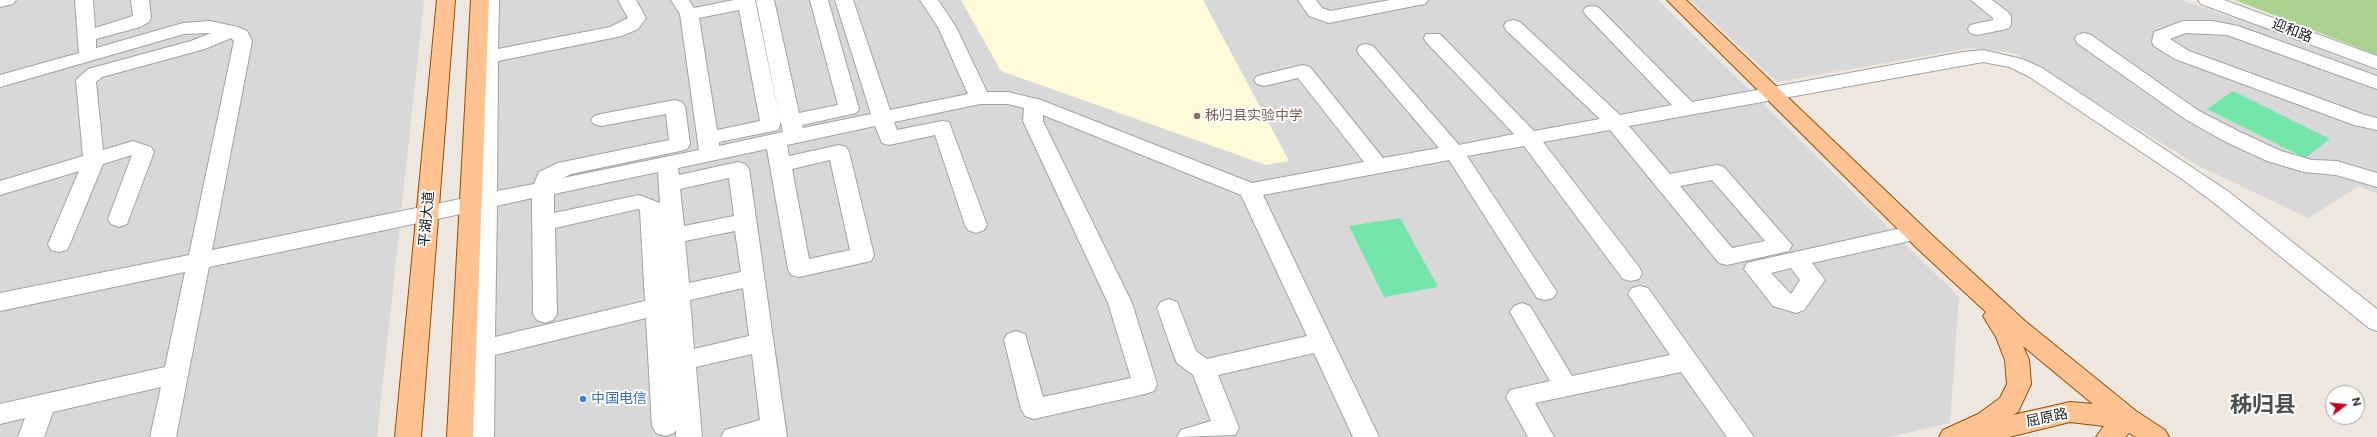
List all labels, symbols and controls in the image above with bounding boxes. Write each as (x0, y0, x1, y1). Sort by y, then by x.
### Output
street label: 迎和路 (2269, 16, 2315, 46)
place label: 秭归县实验中学 (1205, 108, 1303, 124)
marker: 秭归县实验中学 (1192, 111, 1202, 121)
street label: 平湖大道 (416, 190, 438, 248)
north arrow (2325, 385, 2365, 425)
place label: 中国电信 (591, 391, 647, 407)
district label: 秭归县 (2230, 393, 2296, 419)
marker: 中国电信 (578, 394, 588, 404)
text: N (2349, 396, 2363, 408)
street label: 屈原路 (2025, 405, 2069, 431)

